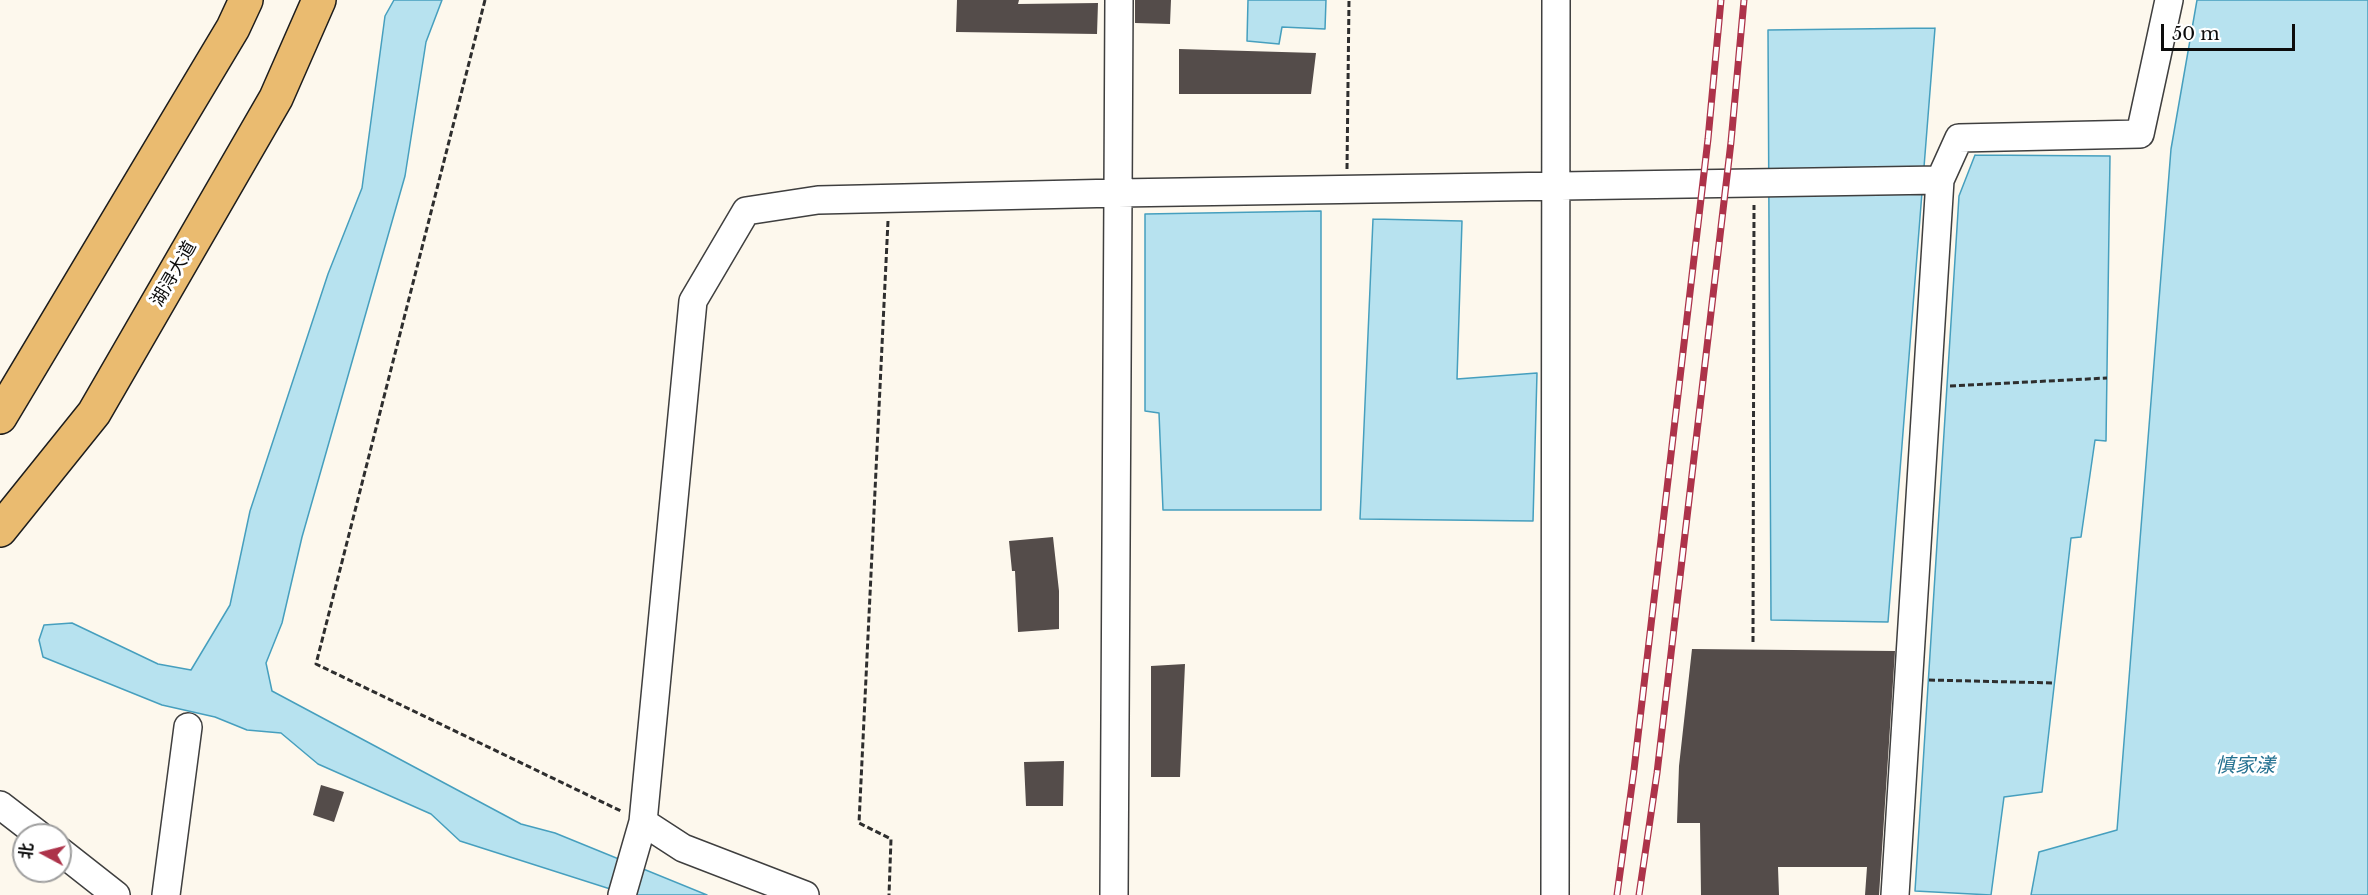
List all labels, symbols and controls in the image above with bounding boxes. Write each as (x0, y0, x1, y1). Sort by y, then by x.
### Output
scale bar (2164, 12, 2298, 50)
text: 50 m (2172, 23, 2220, 45)
street label: 湖浔大道 (147, 237, 201, 311)
water label: 慎家漾 (2215, 754, 2275, 778)
north arrow (12, 823, 72, 883)
text: 北 (15, 842, 37, 860)

